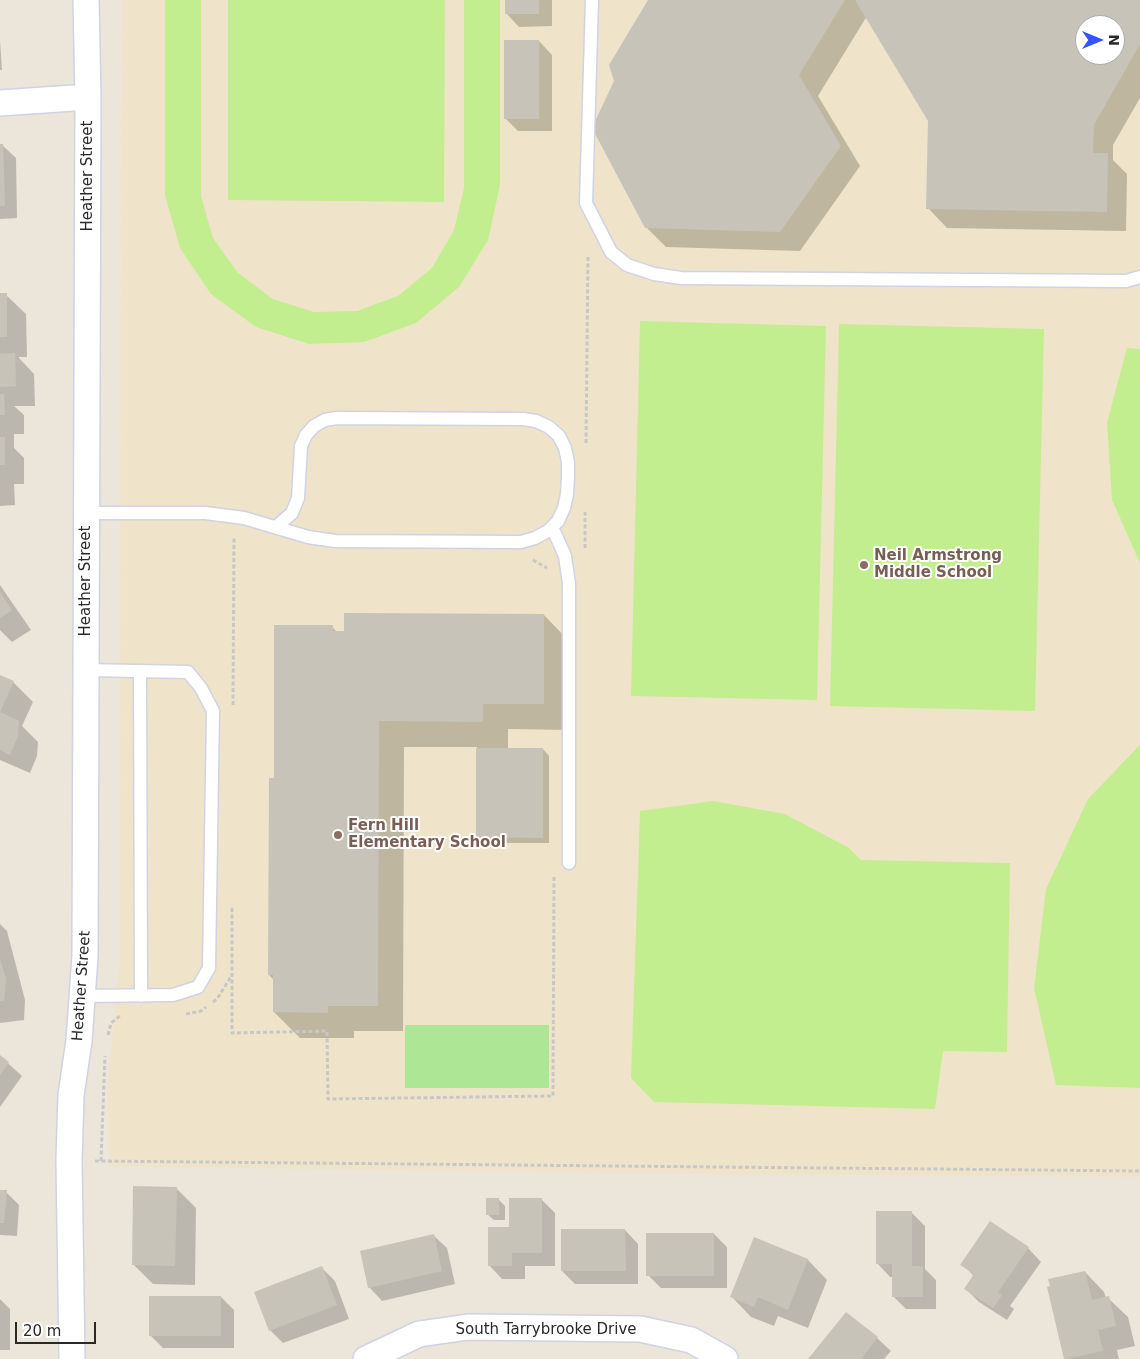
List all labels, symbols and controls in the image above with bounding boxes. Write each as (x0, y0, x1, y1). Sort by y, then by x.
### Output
north arrow (1075, 15, 1125, 65)
text: N (1106, 34, 1122, 46)
street label: Heather Street (79, 121, 97, 231)
street label: Heather Street (77, 526, 95, 636)
place label: Neil Armstrong Middle School (874, 547, 1002, 582)
marker: Neil Armstrong Middle School (858, 559, 870, 571)
place label: Fern Hill Elementary School (348, 817, 506, 852)
marker: Fern Hill Elementary School (332, 829, 344, 841)
street label: Heather Street (69, 930, 95, 1042)
scale bar (18, 1312, 99, 1344)
street label: South Tarrybrooke Drive (455, 1321, 637, 1339)
text: 20 m (23, 1322, 61, 1340)

